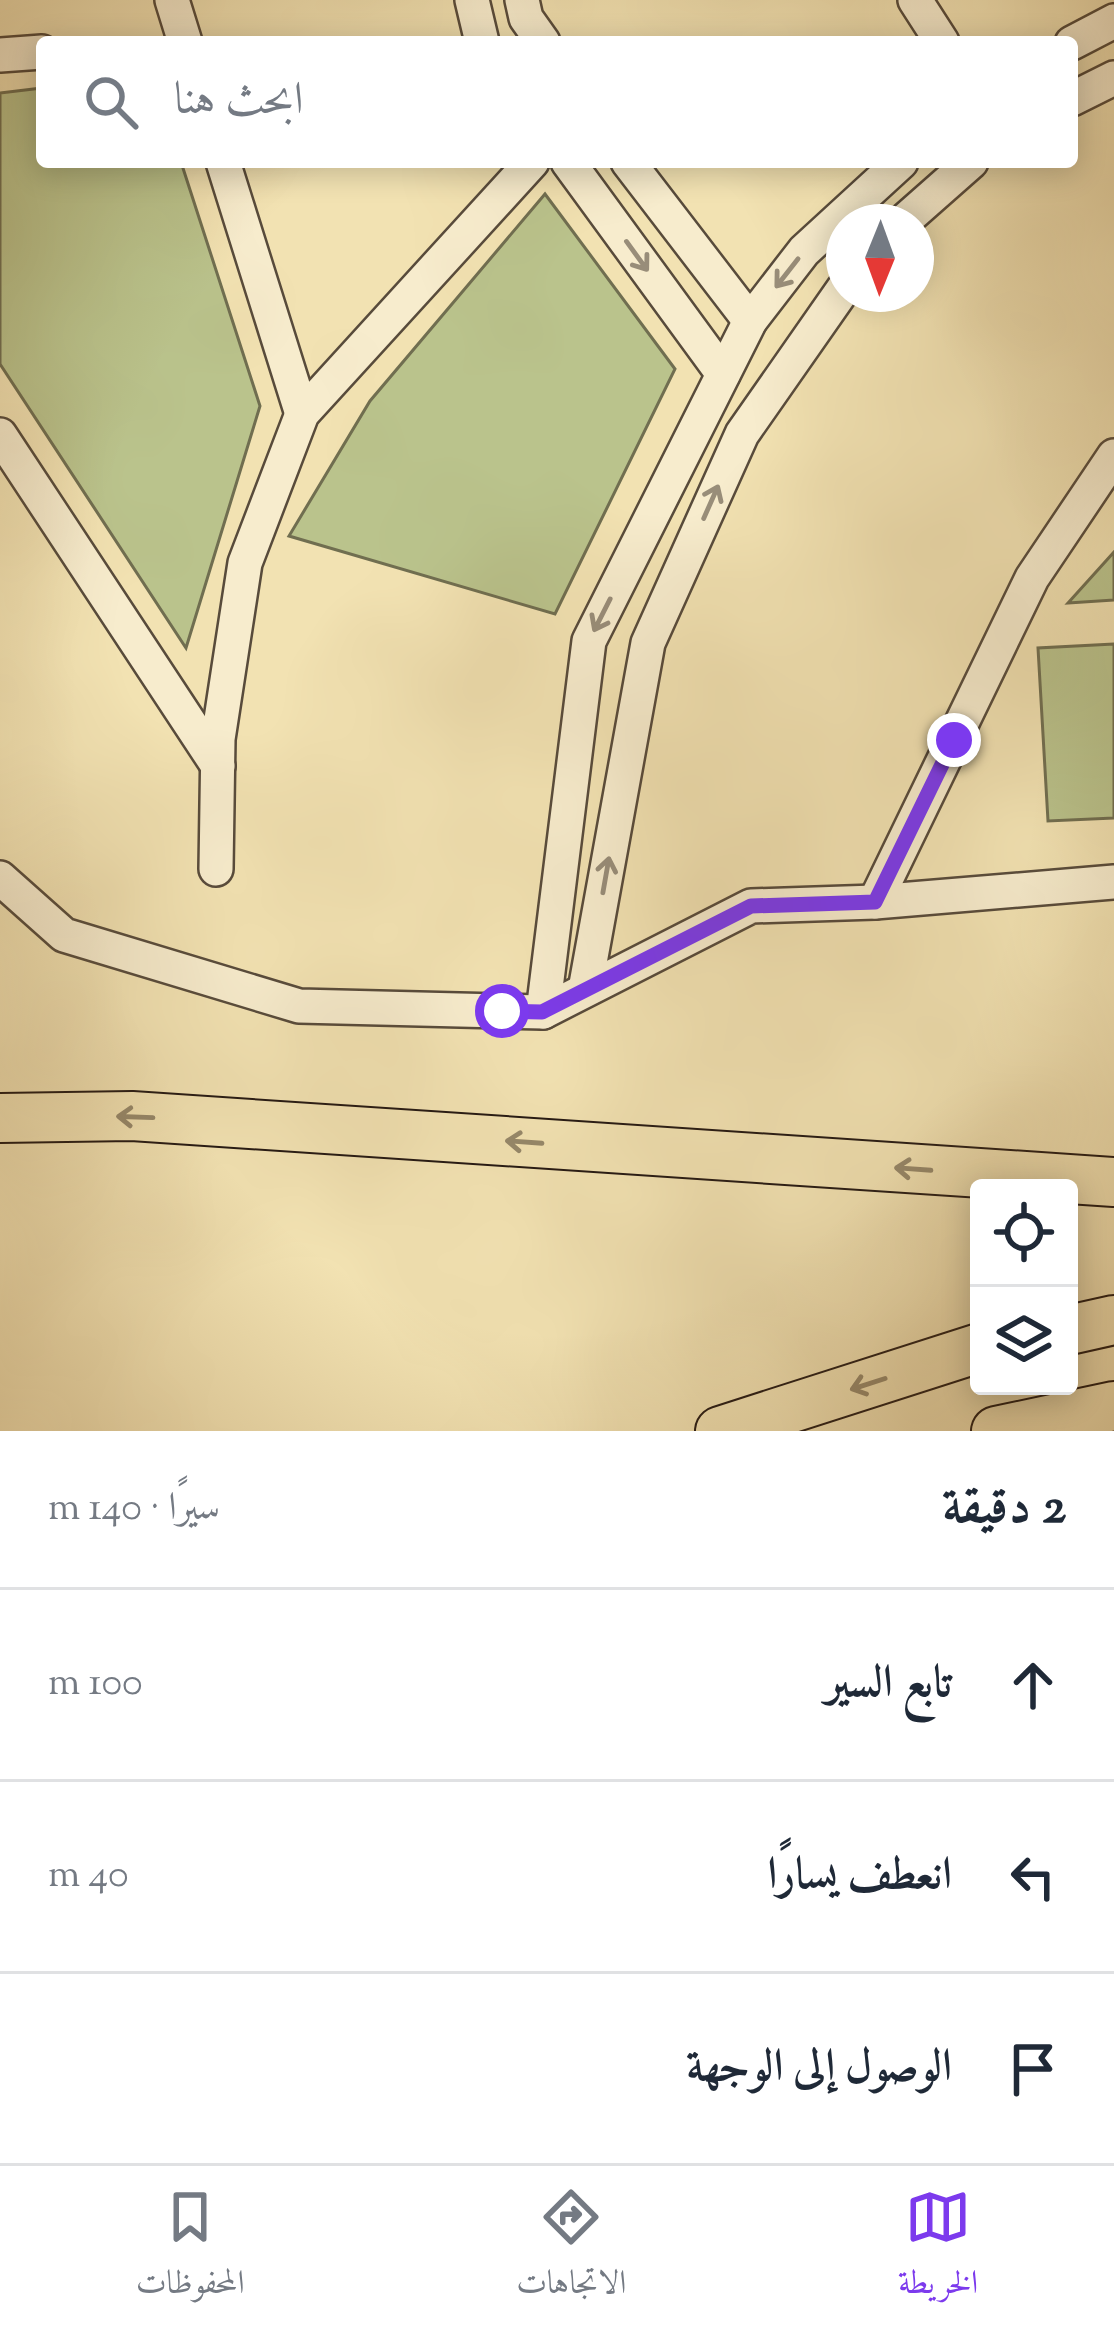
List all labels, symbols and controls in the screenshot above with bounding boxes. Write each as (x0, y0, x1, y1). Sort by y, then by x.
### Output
search box (36, 36, 1078, 168)
icon: search (78, 69, 144, 135)
text: ابحث هنا (174, 70, 304, 135)
north arrow (826, 204, 934, 312)
one-way arrow (624, 239, 650, 272)
one-way arrow (774, 256, 801, 288)
one-way arrow (702, 485, 724, 521)
one-way arrow (590, 597, 613, 633)
route end (927, 713, 981, 767)
one-way arrow (596, 856, 618, 895)
route start (475, 984, 529, 1038)
one-way arrow (116, 1105, 155, 1128)
one-way arrow (505, 1131, 544, 1154)
one-way arrow (895, 1157, 934, 1180)
map controls (970, 1179, 1078, 1395)
button: locate (970, 1179, 1078, 1287)
button: layers (970, 1287, 1078, 1395)
one-way arrow (850, 1374, 888, 1396)
text: 2 دقيقة (942, 1473, 1066, 1546)
text: سيرًا · 140 m (48, 1482, 220, 1538)
icon: ahead (1000, 1652, 1066, 1718)
text: تابع السير (825, 1653, 952, 1718)
text: 100 m (48, 1657, 143, 1713)
icon: left (1000, 1844, 1066, 1910)
text: انعطف يسارًا (768, 1845, 952, 1910)
text: 40 m (48, 1849, 129, 1905)
icon: arrive (1000, 2036, 1066, 2102)
text: الوصول إلى الوجهة (686, 2037, 952, 2102)
tab: المحفوظات (136, 2184, 245, 2314)
tab: الاتجاهات (516, 2184, 626, 2314)
tab: الخريطة (898, 2184, 978, 2314)

